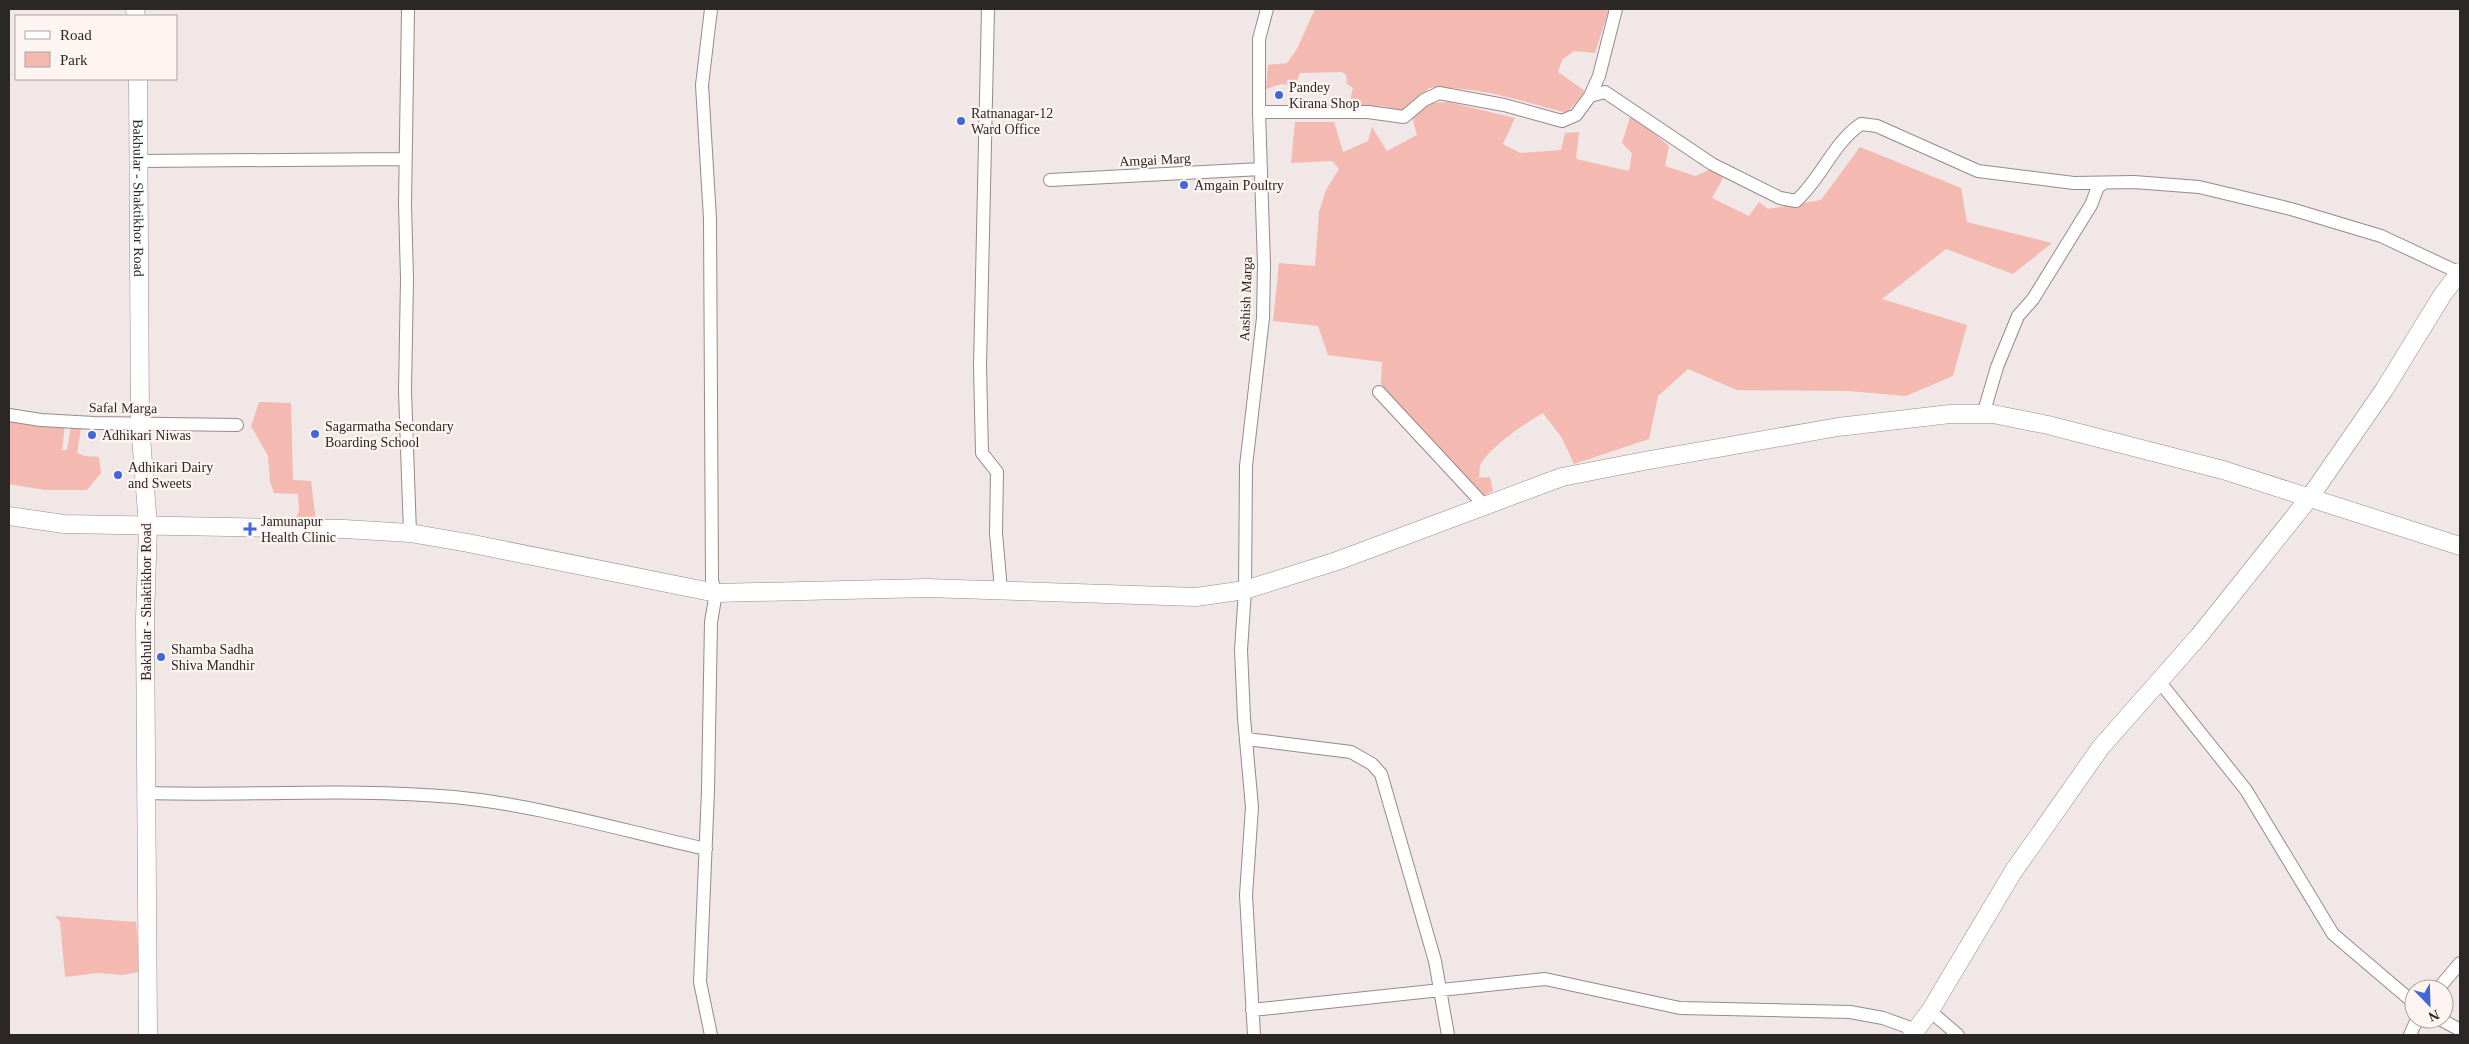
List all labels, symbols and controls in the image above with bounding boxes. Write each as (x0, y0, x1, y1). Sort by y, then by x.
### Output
legend (15, 15, 178, 80)
text: Road (60, 27, 92, 43)
text: Park (60, 52, 88, 68)
place label: Pandey Kirana Shop (1289, 80, 1359, 111)
marker: Pandey Kirana Shop (1273, 89, 1285, 101)
place label: Ratnanagar-12 Ward Office (971, 106, 1053, 137)
marker: Ratnanagar-12 Ward Office (955, 115, 967, 127)
street label: Bakhular - Shaktikhor Road (131, 119, 147, 277)
street label: Amgai Marg (1119, 151, 1191, 169)
place label: Amgain Poultry (1194, 178, 1284, 193)
marker: Amgain Poultry (1178, 179, 1190, 191)
street label: Aashish Marga (1237, 256, 1255, 342)
street label: Safal Marga (89, 400, 158, 416)
place label: Sagarmatha Secondary Boarding School (325, 419, 454, 450)
place label: Adhikari Niwas (102, 428, 191, 443)
marker: Sagarmatha Secondary Boarding School (309, 428, 321, 440)
marker: Adhikari Niwas (86, 429, 98, 441)
place label: Adhikari Dairy and Sweets (128, 460, 213, 491)
marker: Adhikari Dairy and Sweets (112, 469, 124, 481)
place label: Jamunapur Health Clinic (261, 514, 336, 545)
marker: Jamunapur Health Clinic (243, 522, 257, 536)
street label: Bakhular - Shaktikhor Road (139, 523, 154, 681)
place label: Shamba Sadha Shiva Mandhir (171, 642, 255, 673)
marker: Shamba Sadha Shiva Mandhir (155, 651, 167, 663)
north arrow (2404, 979, 2454, 1029)
text: N (2426, 1007, 2441, 1024)

